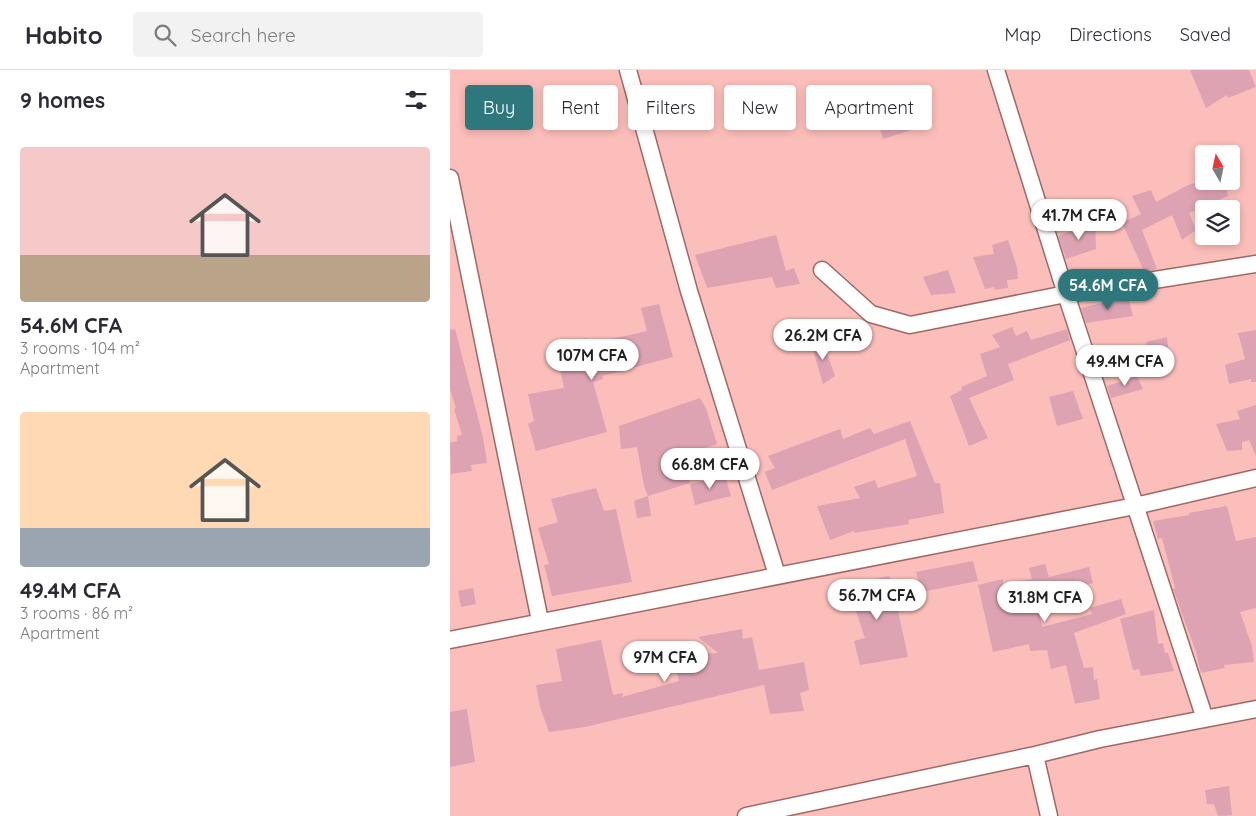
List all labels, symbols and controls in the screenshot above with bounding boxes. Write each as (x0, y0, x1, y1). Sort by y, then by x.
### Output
search box (133, 12, 483, 57)
text: Habito (25, 20, 103, 50)
icon: search (151, 21, 179, 49)
text: Search here (191, 23, 296, 47)
text: Map (1004, 23, 1041, 46)
text: Directions (1069, 23, 1152, 46)
text: Saved (1180, 23, 1231, 46)
chip: Buy (465, 85, 533, 130)
chip: Rent (543, 85, 618, 130)
chip: Filters (628, 85, 714, 130)
chip: New (724, 85, 796, 130)
chip: Apartment (806, 85, 932, 130)
icon: filters (402, 86, 430, 114)
text: 9 homes (20, 87, 105, 113)
north arrow (1195, 145, 1240, 190)
map controls (1195, 145, 1240, 245)
icon: home (180, 180, 270, 270)
pin: 41.7M CFA (1022, 198, 1136, 241)
button: layers (1195, 200, 1240, 245)
text: 41.7M CFA (1042, 205, 1116, 225)
pin: 54.6M CFA (1051, 268, 1165, 311)
text: 54.6M CFA (1069, 275, 1147, 295)
text: 54.6M CFA (20, 312, 122, 338)
pin: 26.2M CFA (766, 318, 880, 361)
text: 26.2M CFA (784, 325, 862, 345)
text: 3 rooms · 104 m² (20, 338, 140, 358)
pin: 107M CFA (540, 338, 644, 381)
pin: 49.4M CFA (1068, 344, 1182, 387)
text: 107M CFA (557, 345, 627, 365)
text: 49.4M CFA (1087, 351, 1163, 371)
text: Apartment (20, 358, 100, 378)
icon: home (180, 445, 270, 535)
pin: 66.8M CFA (653, 448, 767, 490)
text: 66.8M CFA (672, 454, 748, 474)
text: 49.4M CFA (20, 577, 121, 603)
pin: 56.7M CFA (820, 578, 934, 621)
pin: 31.8M CFA (988, 580, 1102, 623)
text: 56.7M CFA (838, 585, 916, 605)
text: 31.8M CFA (1008, 587, 1082, 607)
text: 3 rooms · 86 m² (20, 603, 133, 623)
text: Apartment (20, 623, 100, 643)
pin: 97M CFA (619, 640, 711, 683)
text: 97M CFA (633, 647, 697, 667)

